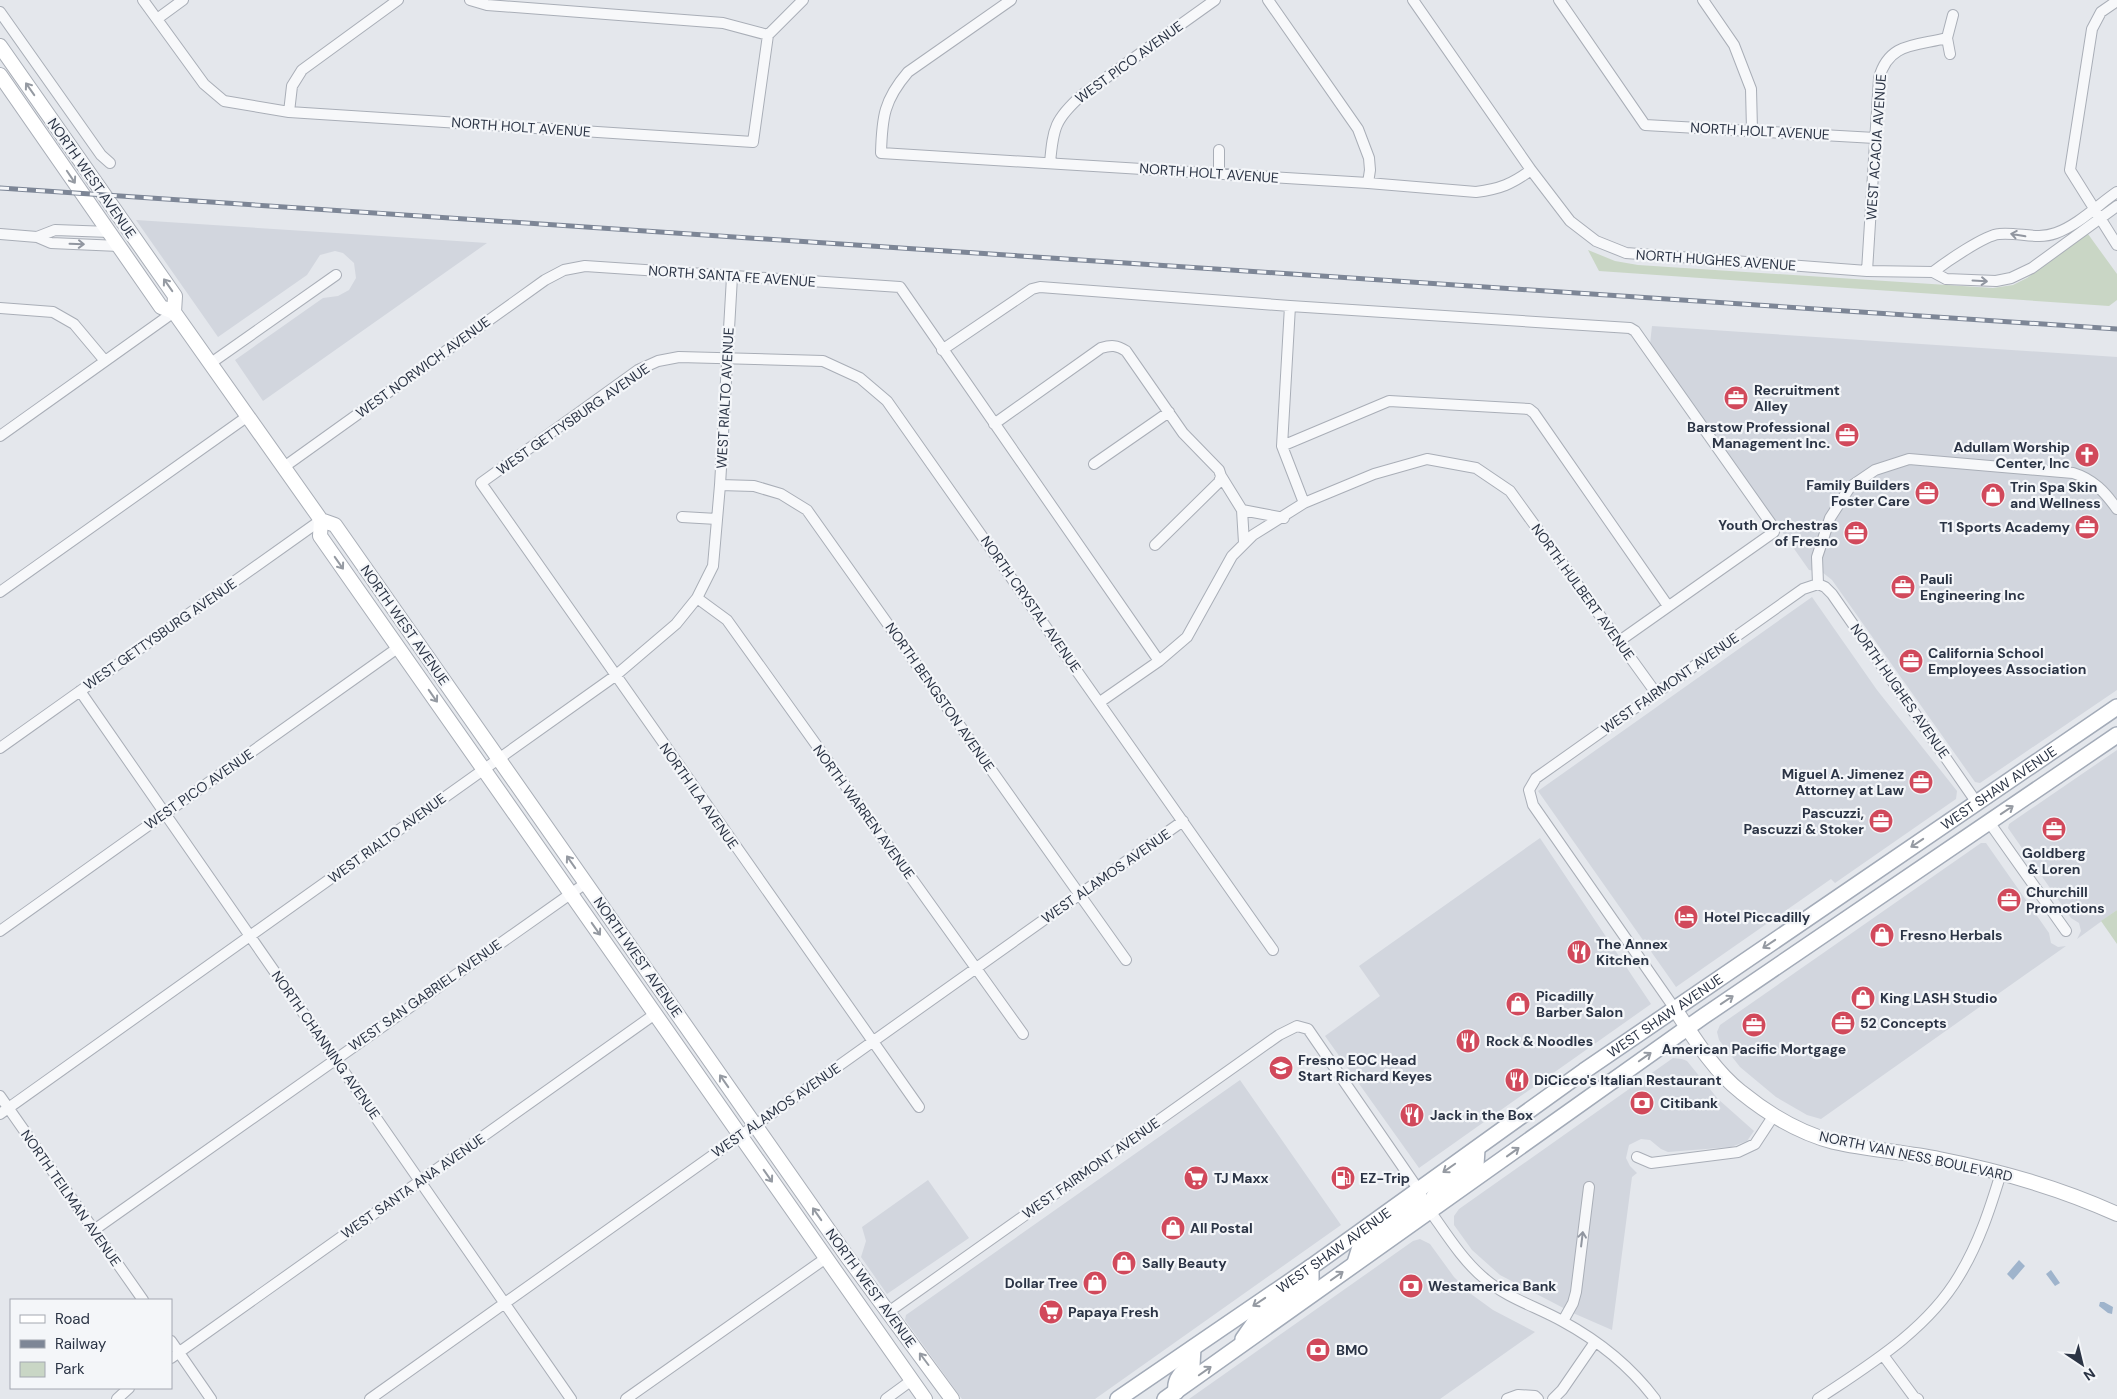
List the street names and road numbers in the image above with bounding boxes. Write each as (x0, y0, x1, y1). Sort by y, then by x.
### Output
street label: WEST PICO AVENUE (1072, 17, 1186, 107)
street label: WEST ACACIA AVENUE (1862, 73, 1890, 221)
street label: NORTH HOLT AVENUE (451, 113, 591, 141)
street label: NORTH WEST AVENUE (44, 114, 140, 242)
street label: NORTH HOLT AVENUE (1690, 118, 1830, 144)
street label: NORTH HOLT AVENUE (1139, 159, 1279, 187)
street label: NORTH HUGHES AVENUE (1635, 245, 1797, 275)
street label: NORTH SANTA FE AVENUE (648, 261, 816, 291)
street label: WEST NORWICH AVENUE (352, 312, 494, 422)
street label: WEST RIALTO AVENUE (712, 327, 738, 469)
street label: WEST GETTYSBURG AVENUE (493, 359, 653, 479)
street label: NORTH HULBERT AVENUE (1527, 520, 1639, 664)
street label: NORTH CRYSTAL AVENUE (977, 532, 1085, 676)
street label: NORTH WEST AVENUE (357, 561, 453, 689)
street label: WEST GETTYSBURG AVENUE (80, 574, 240, 694)
street label: NORTH BENGSTON AVENUE (882, 619, 998, 775)
street label: NORTH HUGHES AVENUE (1847, 620, 1953, 762)
street label: WEST FAIRMONT AVENUE (1598, 629, 1742, 737)
street label: NORTH ILA AVENUE (656, 739, 742, 853)
street label: NORTH WARREN AVENUE (809, 741, 919, 883)
street label: WEST SHAW AVENUE (1937, 742, 2060, 834)
street label: WEST PICO AVENUE (141, 745, 257, 833)
street label: WEST RIALTO AVENUE (324, 789, 450, 887)
street label: WEST ALAMOS AVENUE (1038, 825, 1174, 927)
street label: NORTH WEST AVENUE (590, 893, 686, 1021)
street label: WEST SAN GABRIEL AVENUE (345, 935, 505, 1055)
street label: NORTH CHANNING AVENUE (268, 967, 384, 1123)
street label: WEST SHAW AVENUE (1604, 970, 1726, 1062)
street label: WEST ALAMOS AVENUE (708, 1059, 844, 1161)
street label: WEST FAIRMONT AVENUE (1019, 1114, 1163, 1222)
street label: NORTH TEILMAN AVENUE (17, 1126, 125, 1270)
street label: NORTH VAN NESS BOULEVARD (1818, 1127, 2014, 1185)
street label: WEST SANTA ANA AVENUE (337, 1129, 489, 1243)
street label: WEST SHAW AVENUE (1273, 1203, 1395, 1297)
street label: NORTH WEST AVENUE (822, 1225, 920, 1351)

